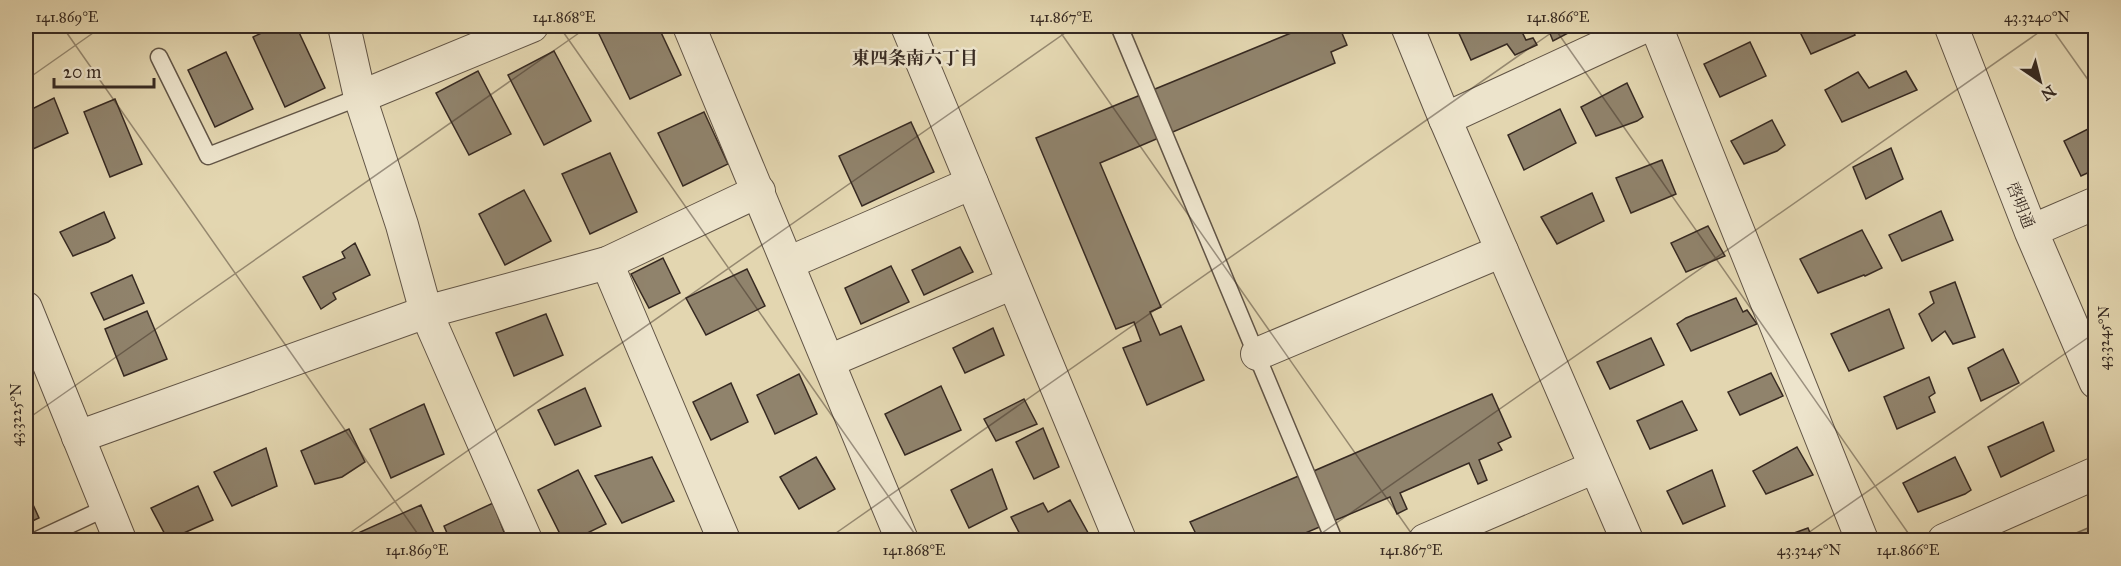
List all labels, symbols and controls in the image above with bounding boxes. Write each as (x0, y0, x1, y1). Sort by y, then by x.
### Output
text: 141.869°E (35, 8, 99, 26)
text: 141.868°E (532, 8, 596, 26)
text: 141.867°E (1029, 8, 1093, 26)
text: 141.866°E (1527, 8, 1590, 26)
text: 43.3240°N (2004, 8, 2070, 26)
district label: 東四条南六丁目 (852, 47, 978, 69)
scale bar (54, 51, 154, 89)
north arrow (2010, 51, 2070, 111)
text: 20 m (63, 61, 101, 83)
text: N (2037, 81, 2059, 105)
street label: 啓明通 (2003, 179, 2038, 231)
text: 43.3245°N (2095, 306, 2113, 370)
text: 43.3225°N (7, 383, 25, 447)
text: 141.869°E (385, 541, 449, 559)
text: 141.868°E (882, 541, 946, 559)
text: 141.867°E (1379, 541, 1443, 559)
text: 43.3245°N (1777, 541, 1841, 559)
text: 141.866°E (1877, 541, 1940, 559)

